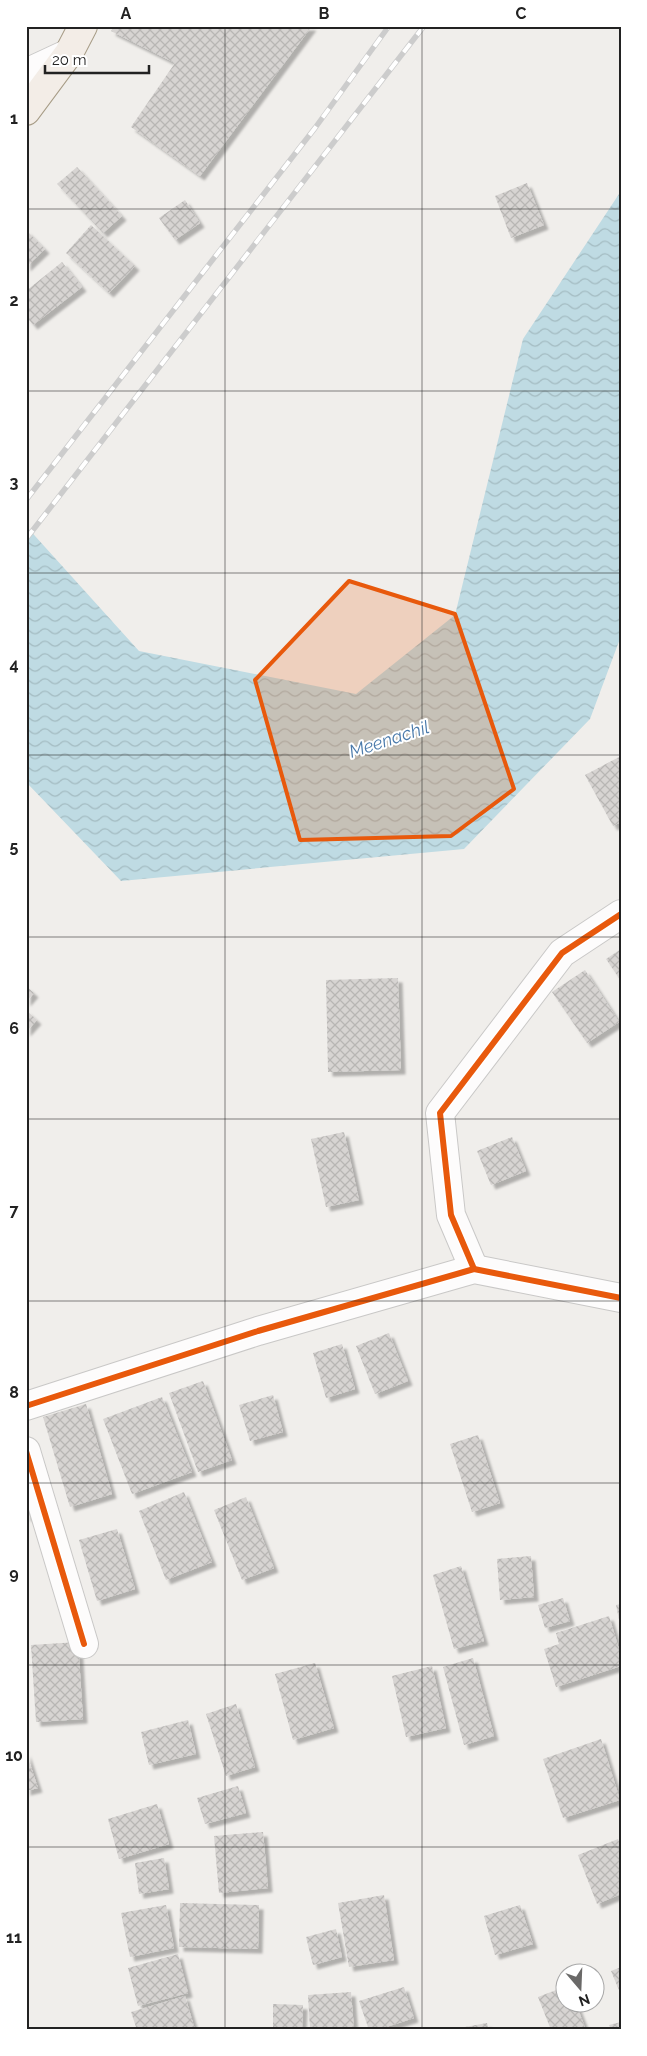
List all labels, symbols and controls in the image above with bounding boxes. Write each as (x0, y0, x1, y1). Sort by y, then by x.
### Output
text: A (121, 4, 132, 23)
text: B (319, 4, 330, 23)
text: C (516, 4, 527, 23)
scale bar (45, 42, 149, 74)
text: 20 m (52, 51, 87, 69)
text: 1 (10, 109, 18, 128)
text: 2 (9, 291, 19, 310)
text: 3 (10, 473, 19, 492)
text: 4 (9, 655, 19, 674)
water label: Meenachil (346, 716, 432, 762)
text: 5 (10, 837, 19, 856)
text: 6 (9, 1019, 19, 1038)
text: 7 (10, 1201, 19, 1220)
text: 8 (9, 1383, 19, 1402)
text: 9 (9, 1564, 19, 1583)
text: 10 (5, 1746, 23, 1765)
text: 11 (6, 1928, 22, 1947)
north arrow (554, 1964, 604, 2014)
text: N (577, 1991, 592, 2010)

